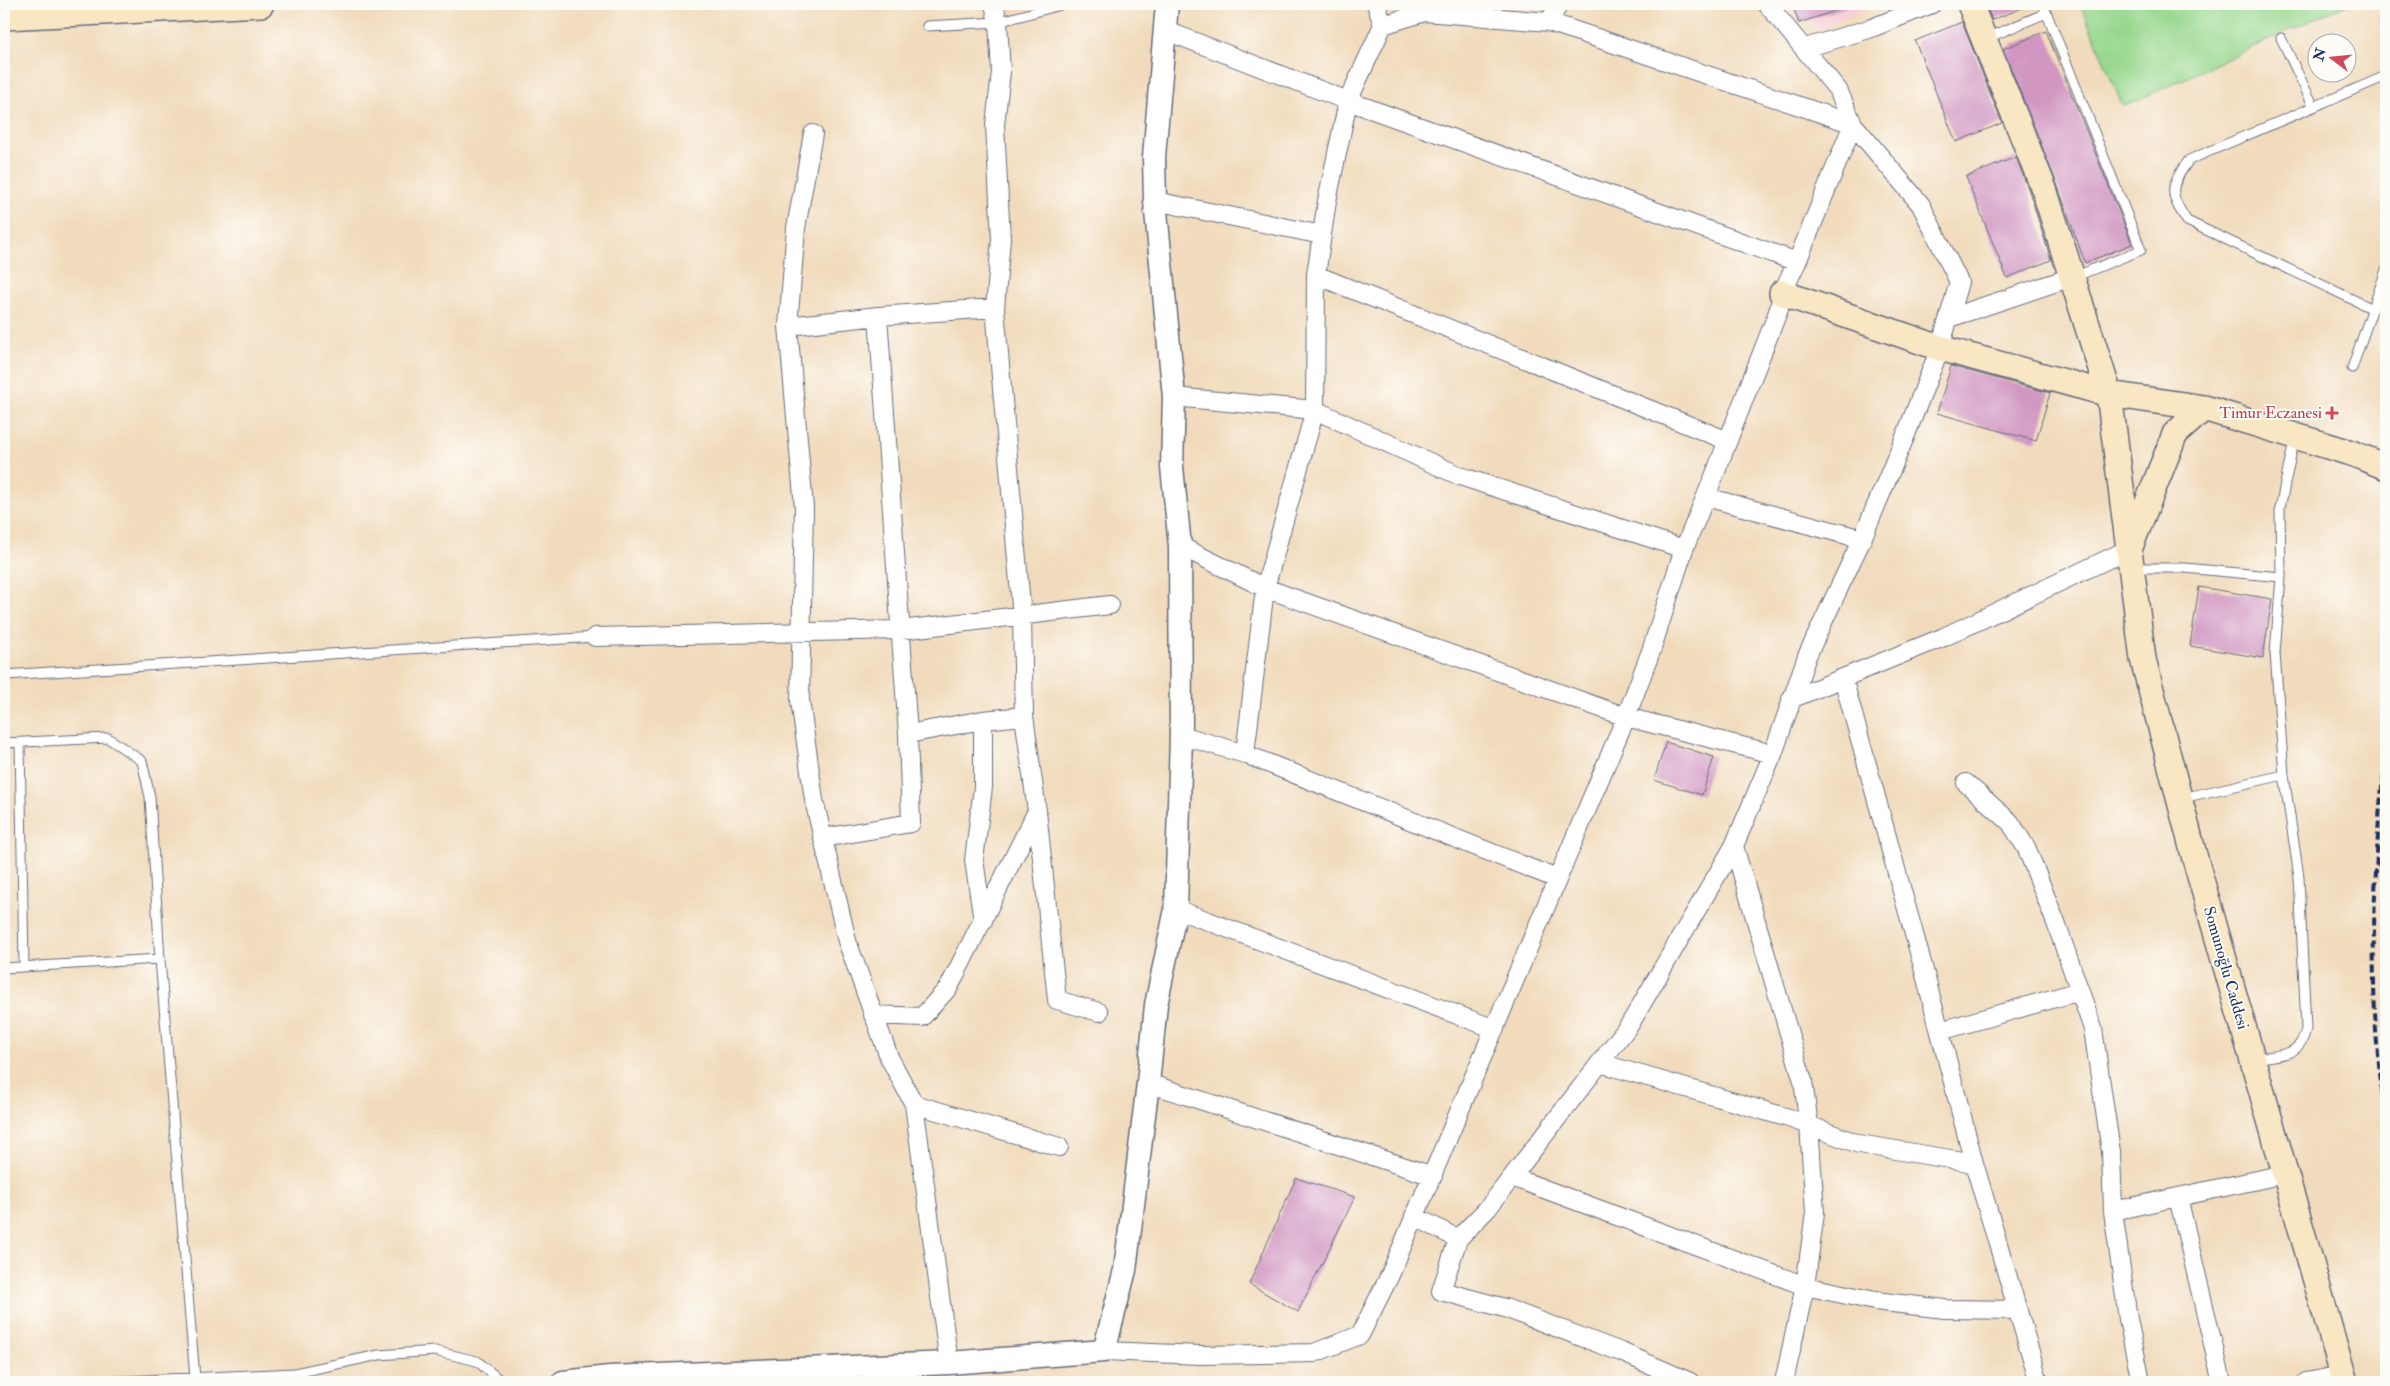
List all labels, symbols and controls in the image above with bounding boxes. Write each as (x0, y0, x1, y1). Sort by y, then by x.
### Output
north arrow (2308, 32, 2358, 82)
text: N (2310, 46, 2330, 64)
place label: Timur Eczanesi (2219, 403, 2322, 423)
marker: Timur Eczanesi (2326, 407, 2338, 419)
street label: Somunoğlu Caddesi (2199, 904, 2253, 1032)

